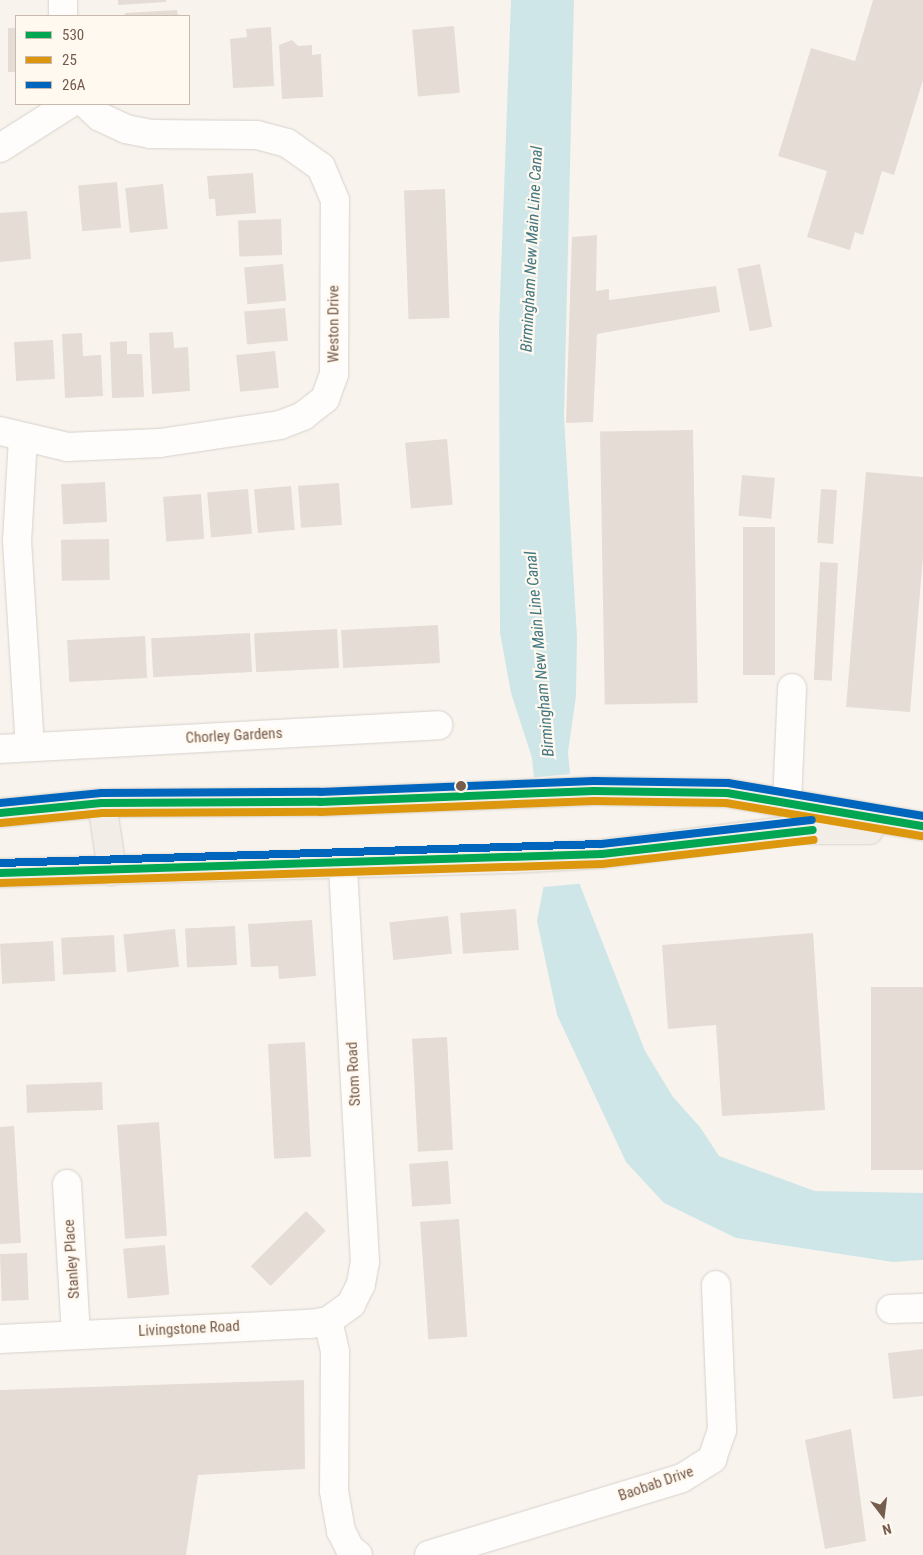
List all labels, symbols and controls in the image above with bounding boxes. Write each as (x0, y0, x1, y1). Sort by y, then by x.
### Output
legend (15, 15, 190, 105)
text: 530 (62, 26, 84, 44)
text: 25 (62, 51, 77, 69)
text: 26A (62, 76, 85, 94)
water label: Birmingham New Main Line Canal (517, 146, 547, 352)
street label: Weston Drive (325, 285, 343, 363)
water label: Birmingham New Main Line Canal (521, 551, 559, 757)
street label: Chorley Gardens (185, 724, 283, 748)
unlabelled marker (456, 781, 466, 791)
street label: Stom Road (343, 1041, 365, 1107)
street label: Stanley Place (60, 1219, 84, 1299)
street label: Livingstone Road (138, 1317, 240, 1341)
street label: Baobab Drive (616, 1463, 696, 1505)
north arrow (858, 1490, 908, 1540)
text: N (881, 1521, 893, 1538)

